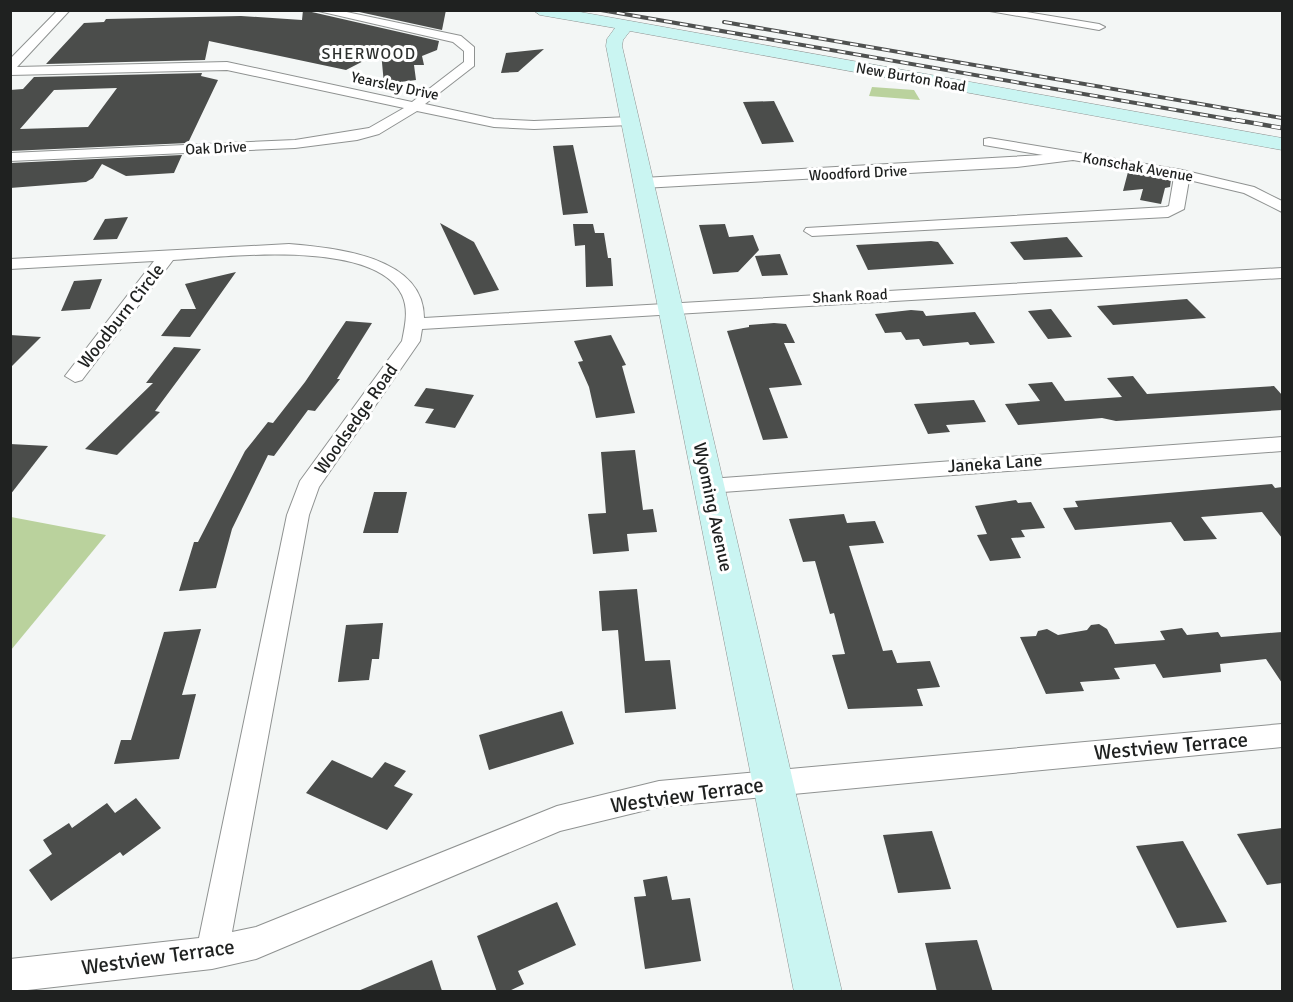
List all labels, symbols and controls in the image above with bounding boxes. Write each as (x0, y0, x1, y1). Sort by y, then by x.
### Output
district label: SHERWOOD (321, 44, 417, 64)
street label: New Burton Road (855, 58, 967, 96)
street label: Yearsley Drive (349, 68, 441, 104)
street label: Oak Drive (185, 137, 247, 159)
street label: Konschak Avenue (1081, 148, 1195, 186)
street label: Woodford Drive (808, 161, 908, 185)
street label: Woodburn Circle (73, 259, 169, 373)
street label: Shank Road (812, 285, 888, 307)
street label: Woodsedge Road (310, 359, 402, 479)
street label: Wyoming Avenue (689, 440, 737, 574)
street label: Janeka Lane (947, 449, 1043, 477)
street label: Westview Terrace (1093, 726, 1249, 766)
street label: Westview Terrace (609, 771, 765, 819)
street label: Westview Terrace (80, 933, 236, 981)

